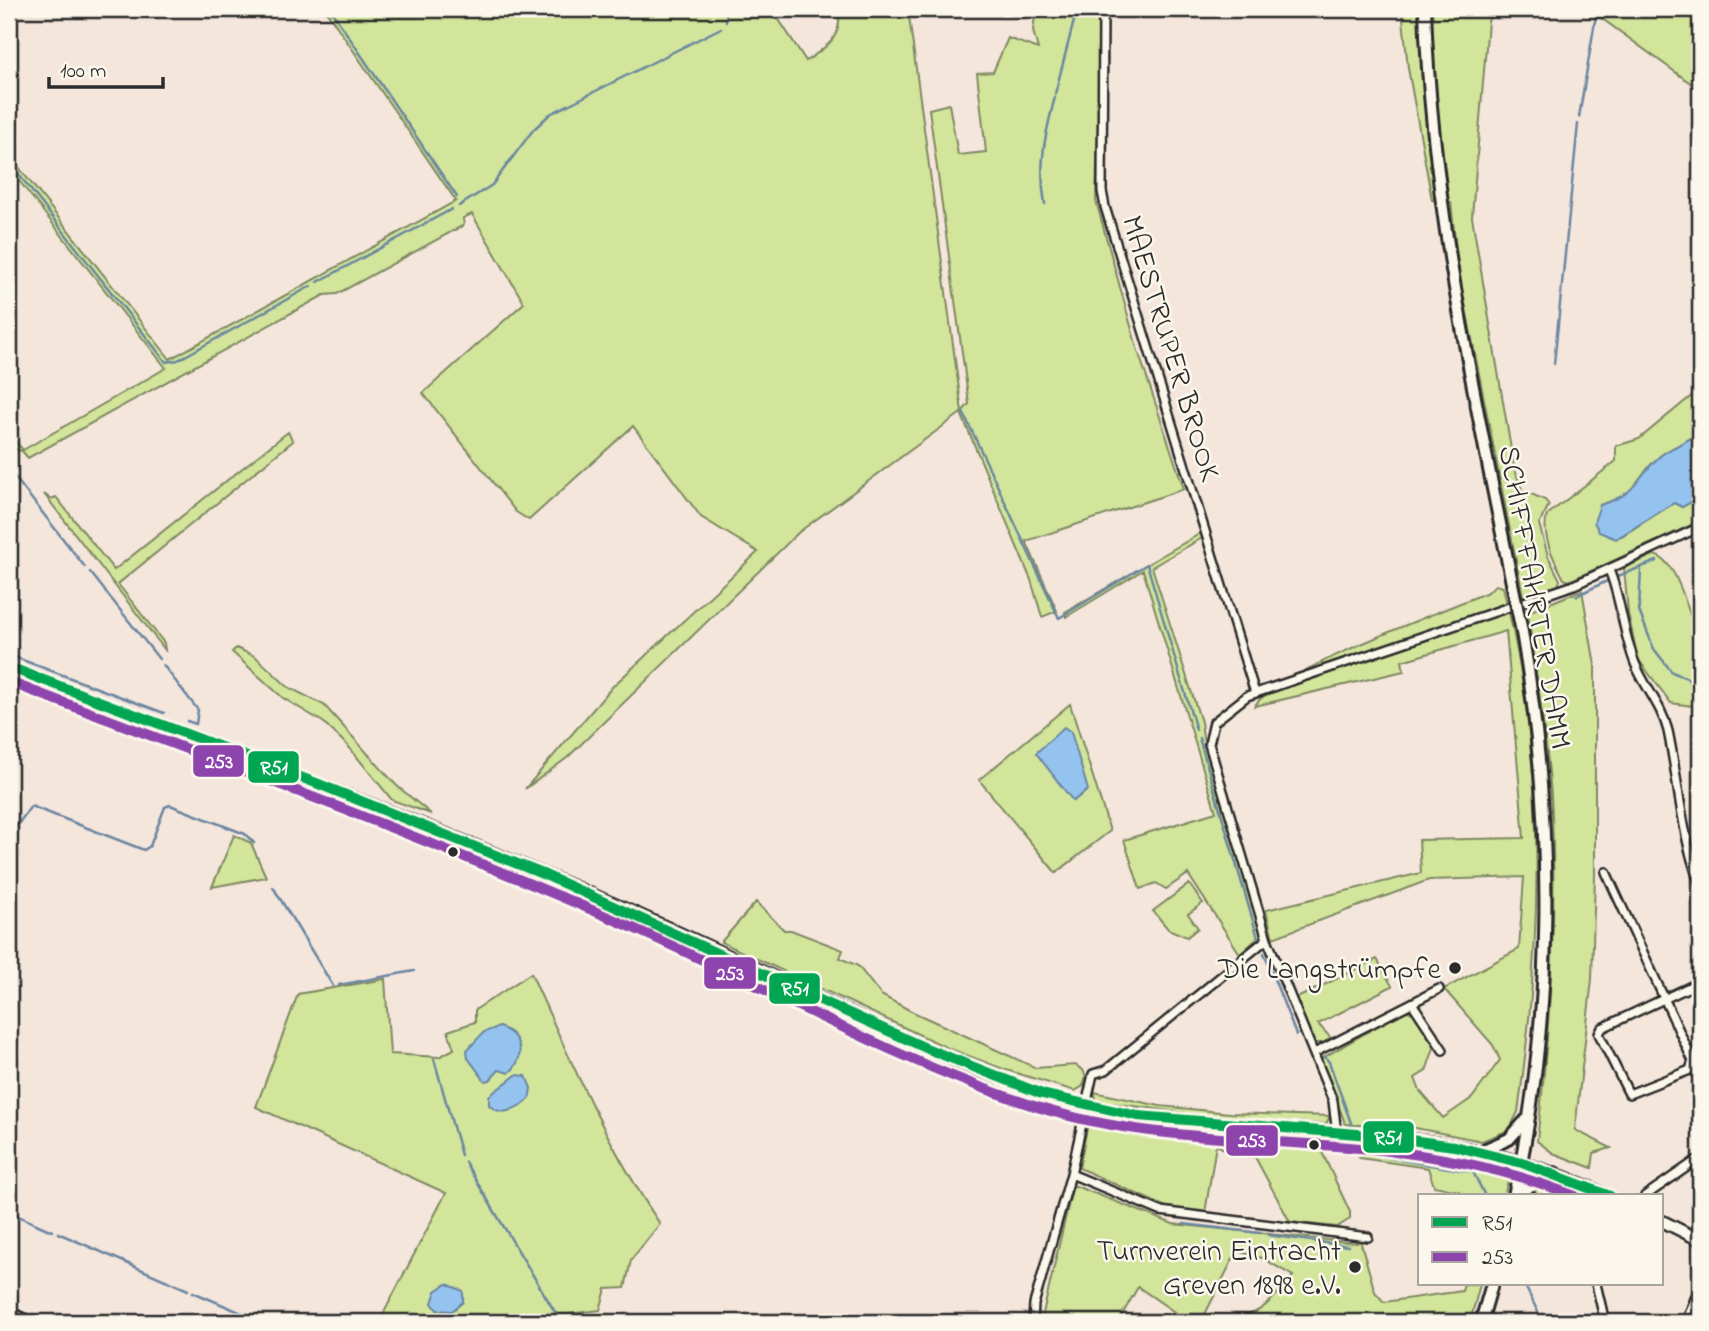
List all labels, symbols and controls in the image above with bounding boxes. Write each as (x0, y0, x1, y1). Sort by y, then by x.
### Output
scale bar (49, 46, 163, 90)
text: 100 m (60, 57, 106, 87)
street label: MAESTRUPER BROOK (1108, 211, 1231, 488)
street label: SCHIFFFAHRTER DAMM (1485, 442, 1581, 753)
line badge: 253 (192, 744, 245, 778)
text: 253 (204, 750, 233, 777)
line badge: R51 (247, 750, 300, 784)
text: R51 (260, 756, 288, 783)
unlabelled marker (446, 845, 460, 859)
place label: Die Langstrümpfe (1217, 949, 1442, 993)
line badge: 253 (703, 956, 757, 990)
marker: Die Langstrümpfe (1447, 960, 1463, 976)
text: 253 (715, 962, 744, 989)
line badge: R51 (768, 972, 821, 1005)
text: R51 (781, 977, 809, 1004)
line badge: R51 (1362, 1120, 1415, 1154)
line badge: 253 (1225, 1124, 1279, 1157)
text: R51 (1374, 1126, 1402, 1153)
text: 253 (1237, 1129, 1266, 1156)
unlabelled marker (1307, 1138, 1321, 1152)
legend (1418, 1194, 1664, 1286)
text: R51 (1482, 1210, 1513, 1240)
place label: Turnverein Eintracht Greven 1898 e.V. (1097, 1231, 1341, 1309)
text: 253 (1482, 1244, 1513, 1274)
marker: Turnverein Eintracht Greven 1898 e.V. (1347, 1259, 1363, 1275)

